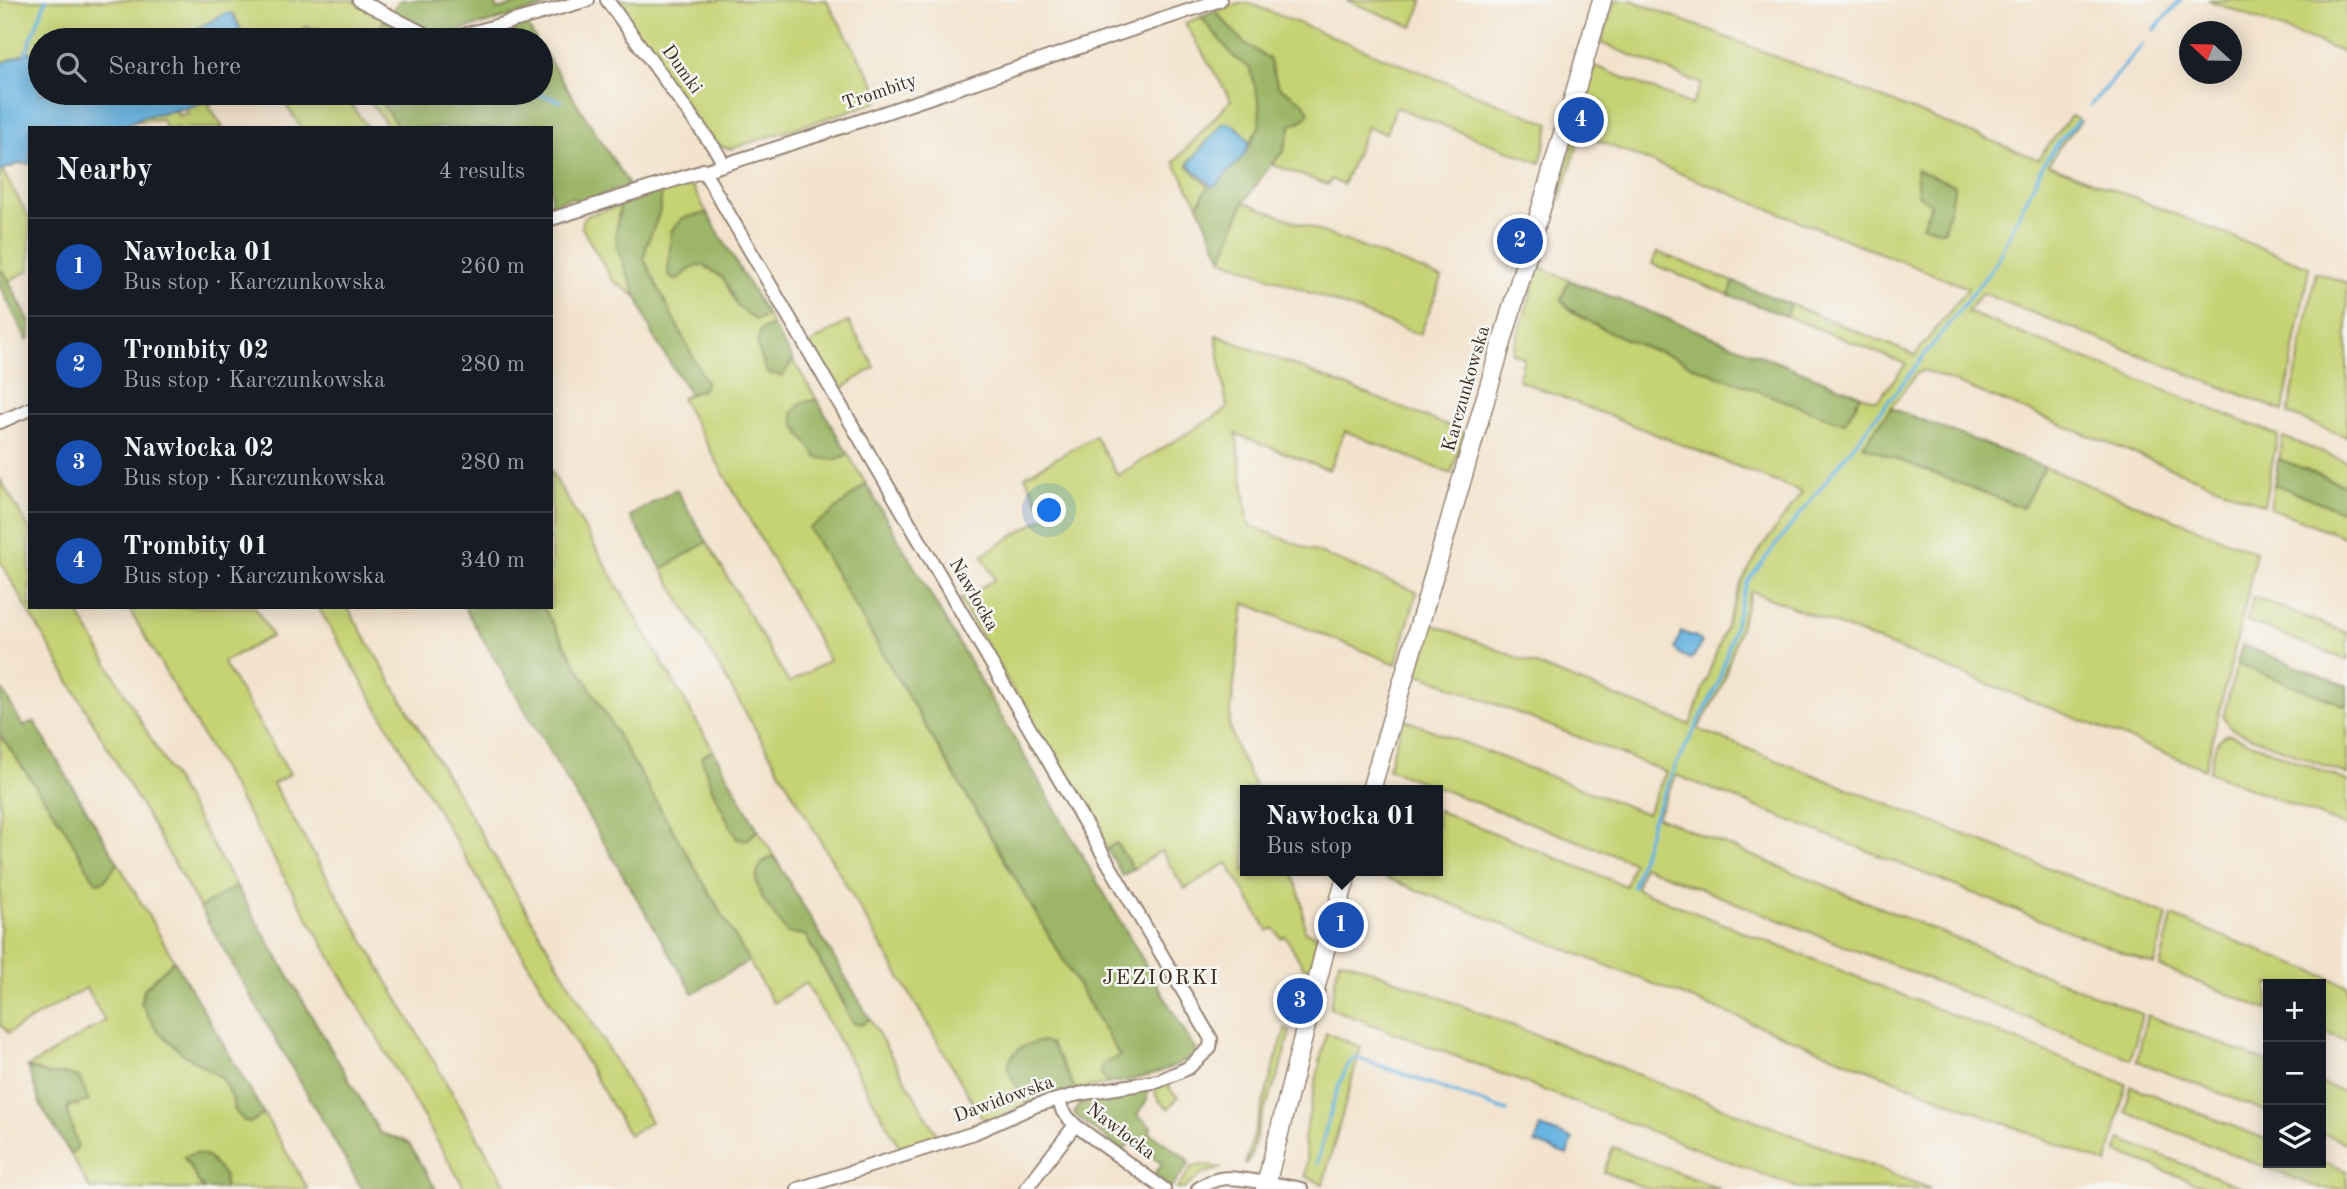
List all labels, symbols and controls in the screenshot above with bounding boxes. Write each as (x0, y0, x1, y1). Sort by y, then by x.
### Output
north arrow (2179, 21, 2242, 84)
search box (28, 28, 553, 105)
street label: Dumki (657, 42, 705, 98)
icon: search (52, 48, 90, 86)
text: Search here (108, 54, 241, 80)
street label: Trombity (840, 71, 920, 115)
pin: 4 (1558, 94, 1604, 146)
text: Nearby (56, 156, 153, 186)
text: 4 results (439, 160, 525, 183)
pin: 2 (1497, 215, 1543, 267)
text: Nawłocka 01 (123, 240, 274, 266)
text: 1 (72, 255, 86, 278)
text: 260 m (460, 255, 525, 278)
text: Bus stop · Karczunkowska (123, 271, 385, 294)
street label: Karczunkowska (1440, 323, 1494, 454)
text: Trombity 02 (123, 338, 269, 364)
text: 2 (72, 353, 86, 376)
text: 280 m (460, 353, 525, 376)
text: Bus stop · Karczunkowska (123, 369, 385, 392)
text: Nawłocka 02 (123, 436, 274, 462)
text: 3 (72, 451, 86, 474)
text: 280 m (460, 451, 525, 474)
text: Bus stop · Karczunkowska (123, 467, 385, 490)
your location (1032, 493, 1066, 527)
text: Trombity 01 (123, 534, 269, 560)
text: 4 (72, 549, 86, 572)
text: 340 m (460, 549, 525, 572)
street label: Nawłocka (945, 555, 1002, 635)
text: Bus stop · Karczunkowska (123, 565, 385, 588)
popup (1240, 785, 1443, 876)
text: Nawłocka 01 (1266, 804, 1417, 830)
text: Bus stop (1266, 835, 1352, 858)
pin: 1 (1318, 899, 1364, 951)
district label: JEZIORKI (1102, 968, 1220, 989)
pin: 3 (1277, 975, 1323, 1027)
map controls (2263, 979, 2326, 1168)
button: + (2263, 979, 2326, 1042)
button: − (2263, 1042, 2326, 1105)
street label: Dawidowska (951, 1073, 1057, 1127)
street label: Nawłocka (1082, 1100, 1158, 1164)
button: layers (2263, 1105, 2326, 1168)

